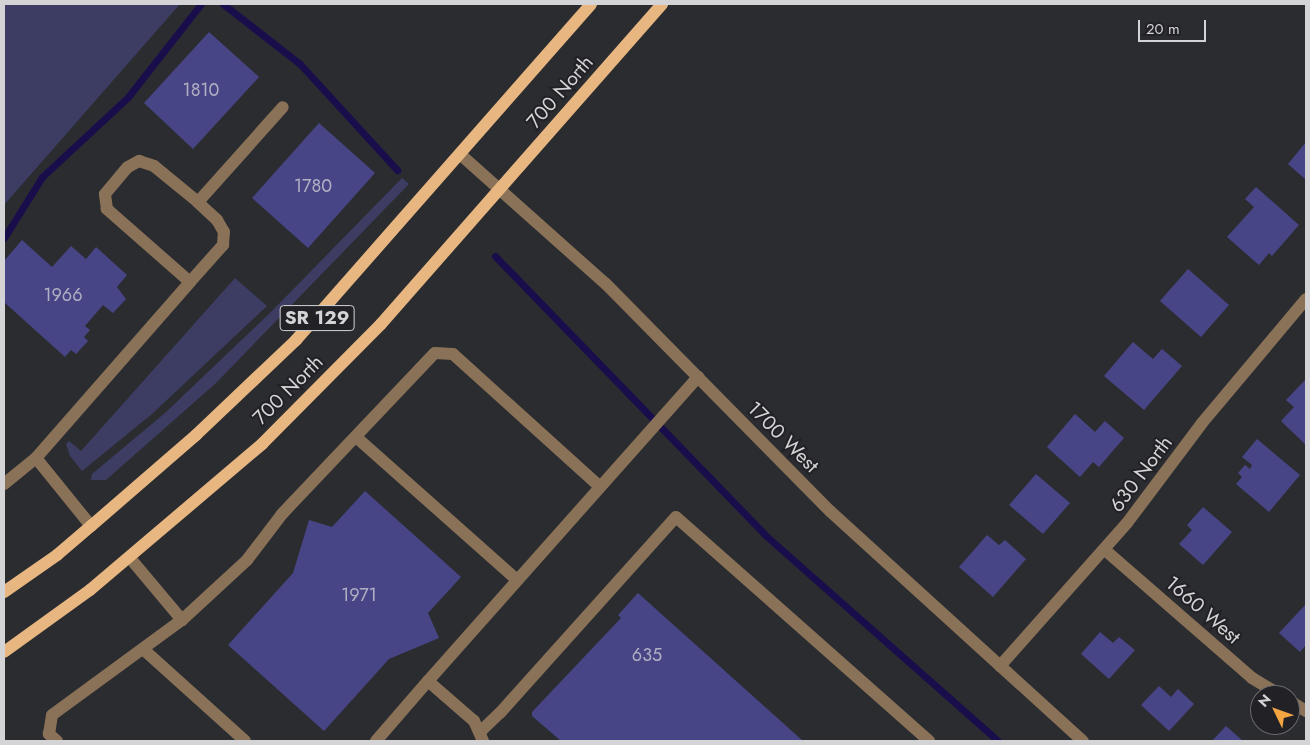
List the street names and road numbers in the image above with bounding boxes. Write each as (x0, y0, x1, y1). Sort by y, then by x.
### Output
street label: 700 North (522, 51, 598, 133)
road number: SR 129 (280, 302, 354, 334)
street label: 700 North (248, 350, 328, 430)
street label: 1700 West (742, 396, 824, 478)
street label: 630 North (1105, 431, 1177, 517)
street label: 1660 West (1161, 571, 1245, 649)

